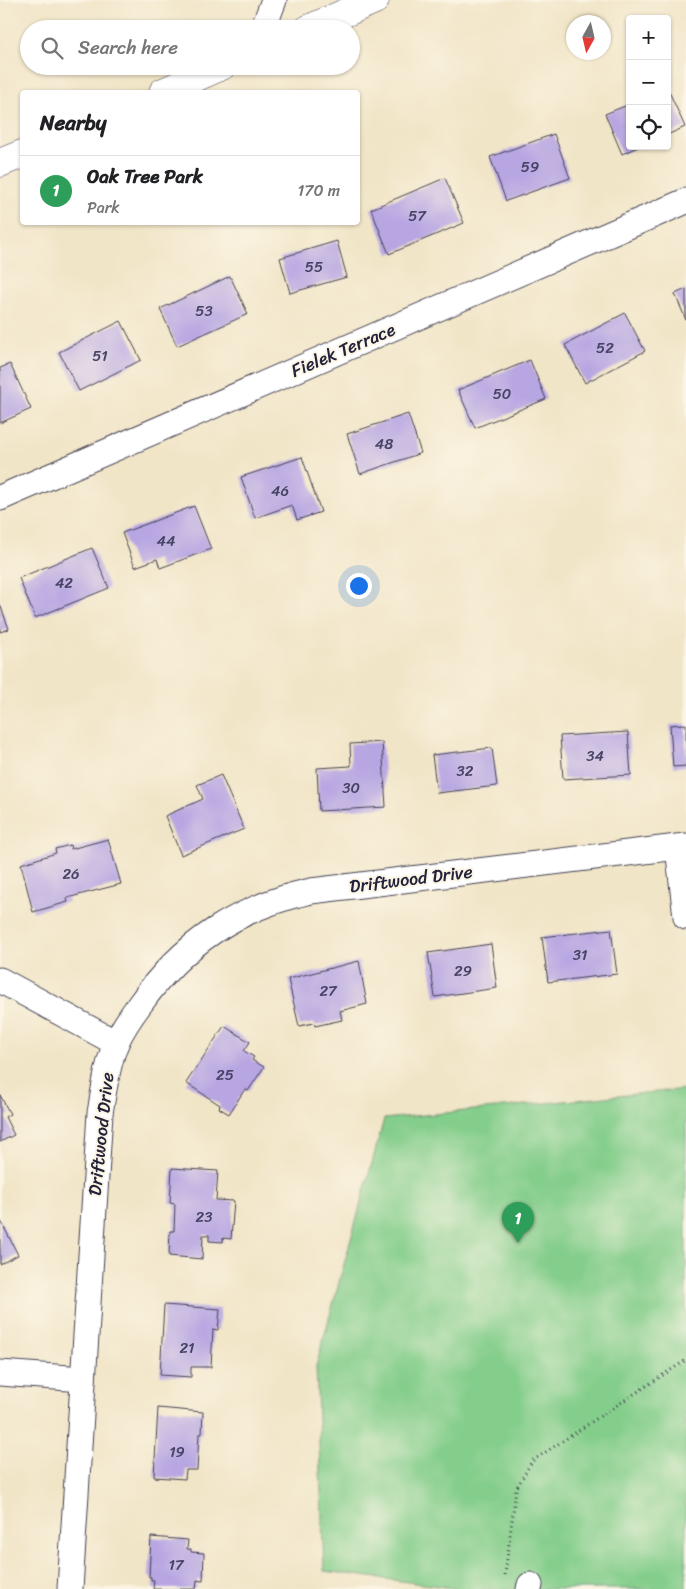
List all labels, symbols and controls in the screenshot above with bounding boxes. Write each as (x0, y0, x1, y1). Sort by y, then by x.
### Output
north arrow (566, 15, 611, 60)
map controls (626, 15, 671, 150)
button: + (626, 15, 671, 60)
search box (20, 20, 360, 75)
text: Search here (78, 31, 178, 64)
icon: search (38, 34, 66, 62)
button: − (626, 60, 671, 105)
text: Nearby (40, 104, 106, 142)
button: locate (626, 105, 671, 150)
house number: 59 (521, 154, 539, 180)
text: Oak Tree Park (87, 160, 203, 193)
text: 1 (53, 176, 59, 205)
text: 170 m (297, 176, 340, 205)
text: Park (87, 193, 120, 222)
house number: 57 (408, 203, 427, 229)
house number: 55 (305, 254, 323, 280)
house number: 53 (195, 298, 213, 324)
street label: Fielek Terrace (286, 313, 401, 386)
house number: 52 (596, 335, 614, 361)
house number: 51 (92, 343, 108, 369)
house number: 50 (493, 381, 511, 407)
house number: 48 (375, 431, 393, 457)
house number: 46 (271, 478, 289, 504)
house number: 44 (157, 528, 175, 554)
house number: 42 (55, 570, 73, 596)
your location (346, 573, 372, 599)
house number: 34 (586, 743, 604, 769)
house number: 32 (457, 758, 474, 784)
house number: 30 (342, 775, 360, 801)
street label: Driftwood Drive (348, 856, 474, 902)
house number: 26 (62, 861, 80, 887)
house number: 31 (573, 942, 587, 968)
house number: 29 (454, 958, 472, 984)
house number: 27 (319, 978, 338, 1004)
house number: 25 (216, 1062, 234, 1088)
street label: Driftwood Drive (79, 1071, 123, 1197)
pin: 1 (502, 1202, 534, 1243)
house number: 23 (196, 1204, 212, 1230)
house number: 21 (179, 1335, 195, 1361)
house number: 19 (169, 1439, 185, 1465)
house number: 17 (168, 1552, 185, 1578)

